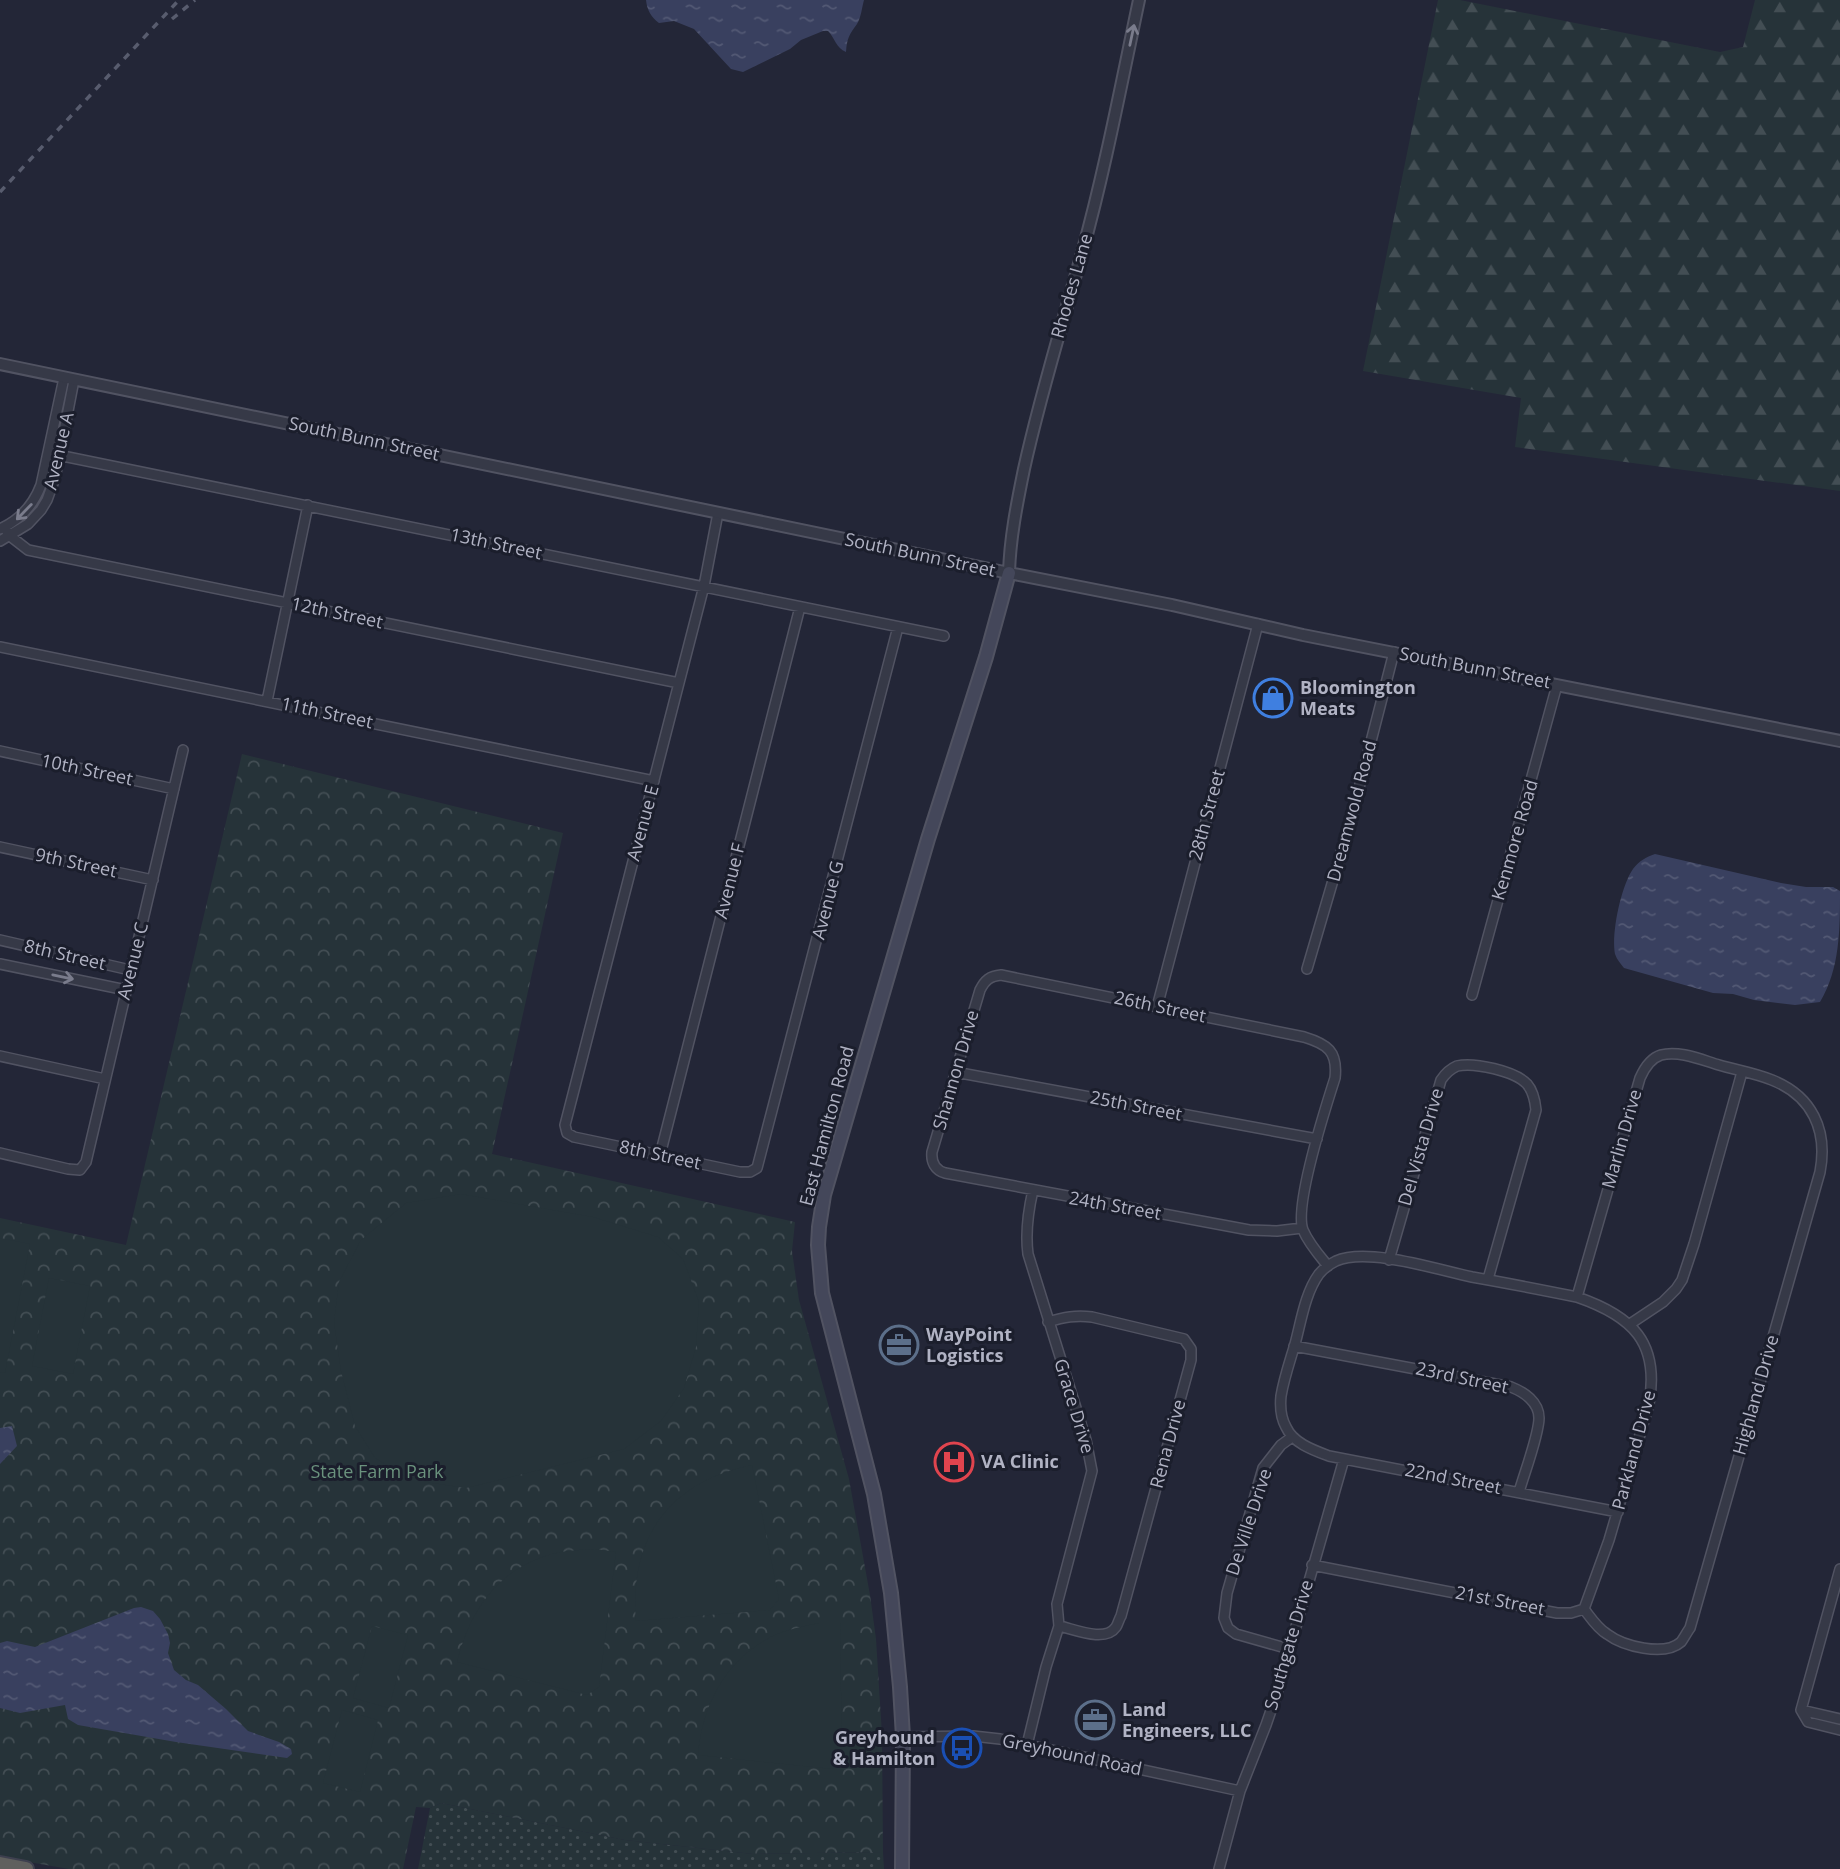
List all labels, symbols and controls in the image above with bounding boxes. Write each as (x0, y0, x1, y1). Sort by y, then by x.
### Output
one-way arrow (1125, 24, 1139, 47)
street label: Rhodes Lane (1045, 231, 1097, 341)
street label: Avenue A (37, 409, 79, 492)
street label: South Bunn Street (287, 410, 442, 466)
one-way arrow (16, 503, 33, 520)
street label: 13th Street (448, 522, 544, 564)
street label: South Bunn Street (843, 526, 998, 582)
street label: 12th Street (289, 591, 385, 633)
street label: South Bunn Street (1398, 641, 1553, 693)
place label: Bloomington Meats (1300, 675, 1416, 720)
shop icon: Bloomington Meats (1252, 677, 1294, 719)
street label: 11th Street (279, 691, 375, 733)
street label: Dreamwold Road (1321, 738, 1381, 884)
street label: 10th Street (39, 748, 135, 790)
street label: 28th Street (1182, 767, 1230, 863)
street label: Kenmore Road (1485, 776, 1543, 903)
street label: Avenue E (620, 782, 664, 863)
street label: Avenue F (708, 841, 750, 921)
street label: 9th Street (33, 842, 119, 882)
street label: Avenue G (806, 858, 848, 942)
street label: Avenue C (111, 920, 153, 1002)
street label: 8th Street (22, 933, 108, 975)
one-way arrow (51, 971, 74, 985)
street label: 26th Street (1112, 985, 1208, 1027)
street label: Shannon Drive (926, 1007, 984, 1132)
street label: East Hamilton Road (793, 1043, 859, 1208)
street label: 25th Street (1088, 1084, 1184, 1126)
street label: Del Vista Drive (1392, 1085, 1448, 1208)
street label: Marlin Drive (1595, 1086, 1647, 1191)
street label: 8th Street (617, 1134, 703, 1174)
street label: 24th Street (1067, 1185, 1163, 1225)
place label: WayPoint Logistics (926, 1322, 1012, 1367)
office icon: WayPoint Logistics (878, 1324, 920, 1366)
street label: Highland Drive (1726, 1332, 1784, 1458)
street label: Grace Drive (1049, 1355, 1101, 1456)
street label: 23rd Street (1414, 1356, 1511, 1399)
street label: Parkland Drive (1606, 1387, 1661, 1512)
street label: Rena Drive (1144, 1397, 1190, 1491)
hospital icon: VA Clinic (933, 1441, 975, 1483)
place label: VA Clinic (981, 1449, 1059, 1473)
street label: 22nd Street (1403, 1457, 1503, 1499)
park label: State Farm Park (310, 1459, 444, 1483)
street label: De Ville Drive (1219, 1465, 1277, 1578)
street label: Southgate Drive (1258, 1577, 1318, 1713)
street label: 21st Street (1453, 1580, 1547, 1620)
place label: Land Engineers, LLC (1122, 1697, 1251, 1742)
office icon: Land Engineers, LLC (1074, 1699, 1116, 1741)
place label: Greyhound & Hamilton (833, 1725, 935, 1770)
bus stop icon: Greyhound & Hamilton (941, 1727, 983, 1769)
street label: Greyhound Road (1000, 1728, 1144, 1781)

